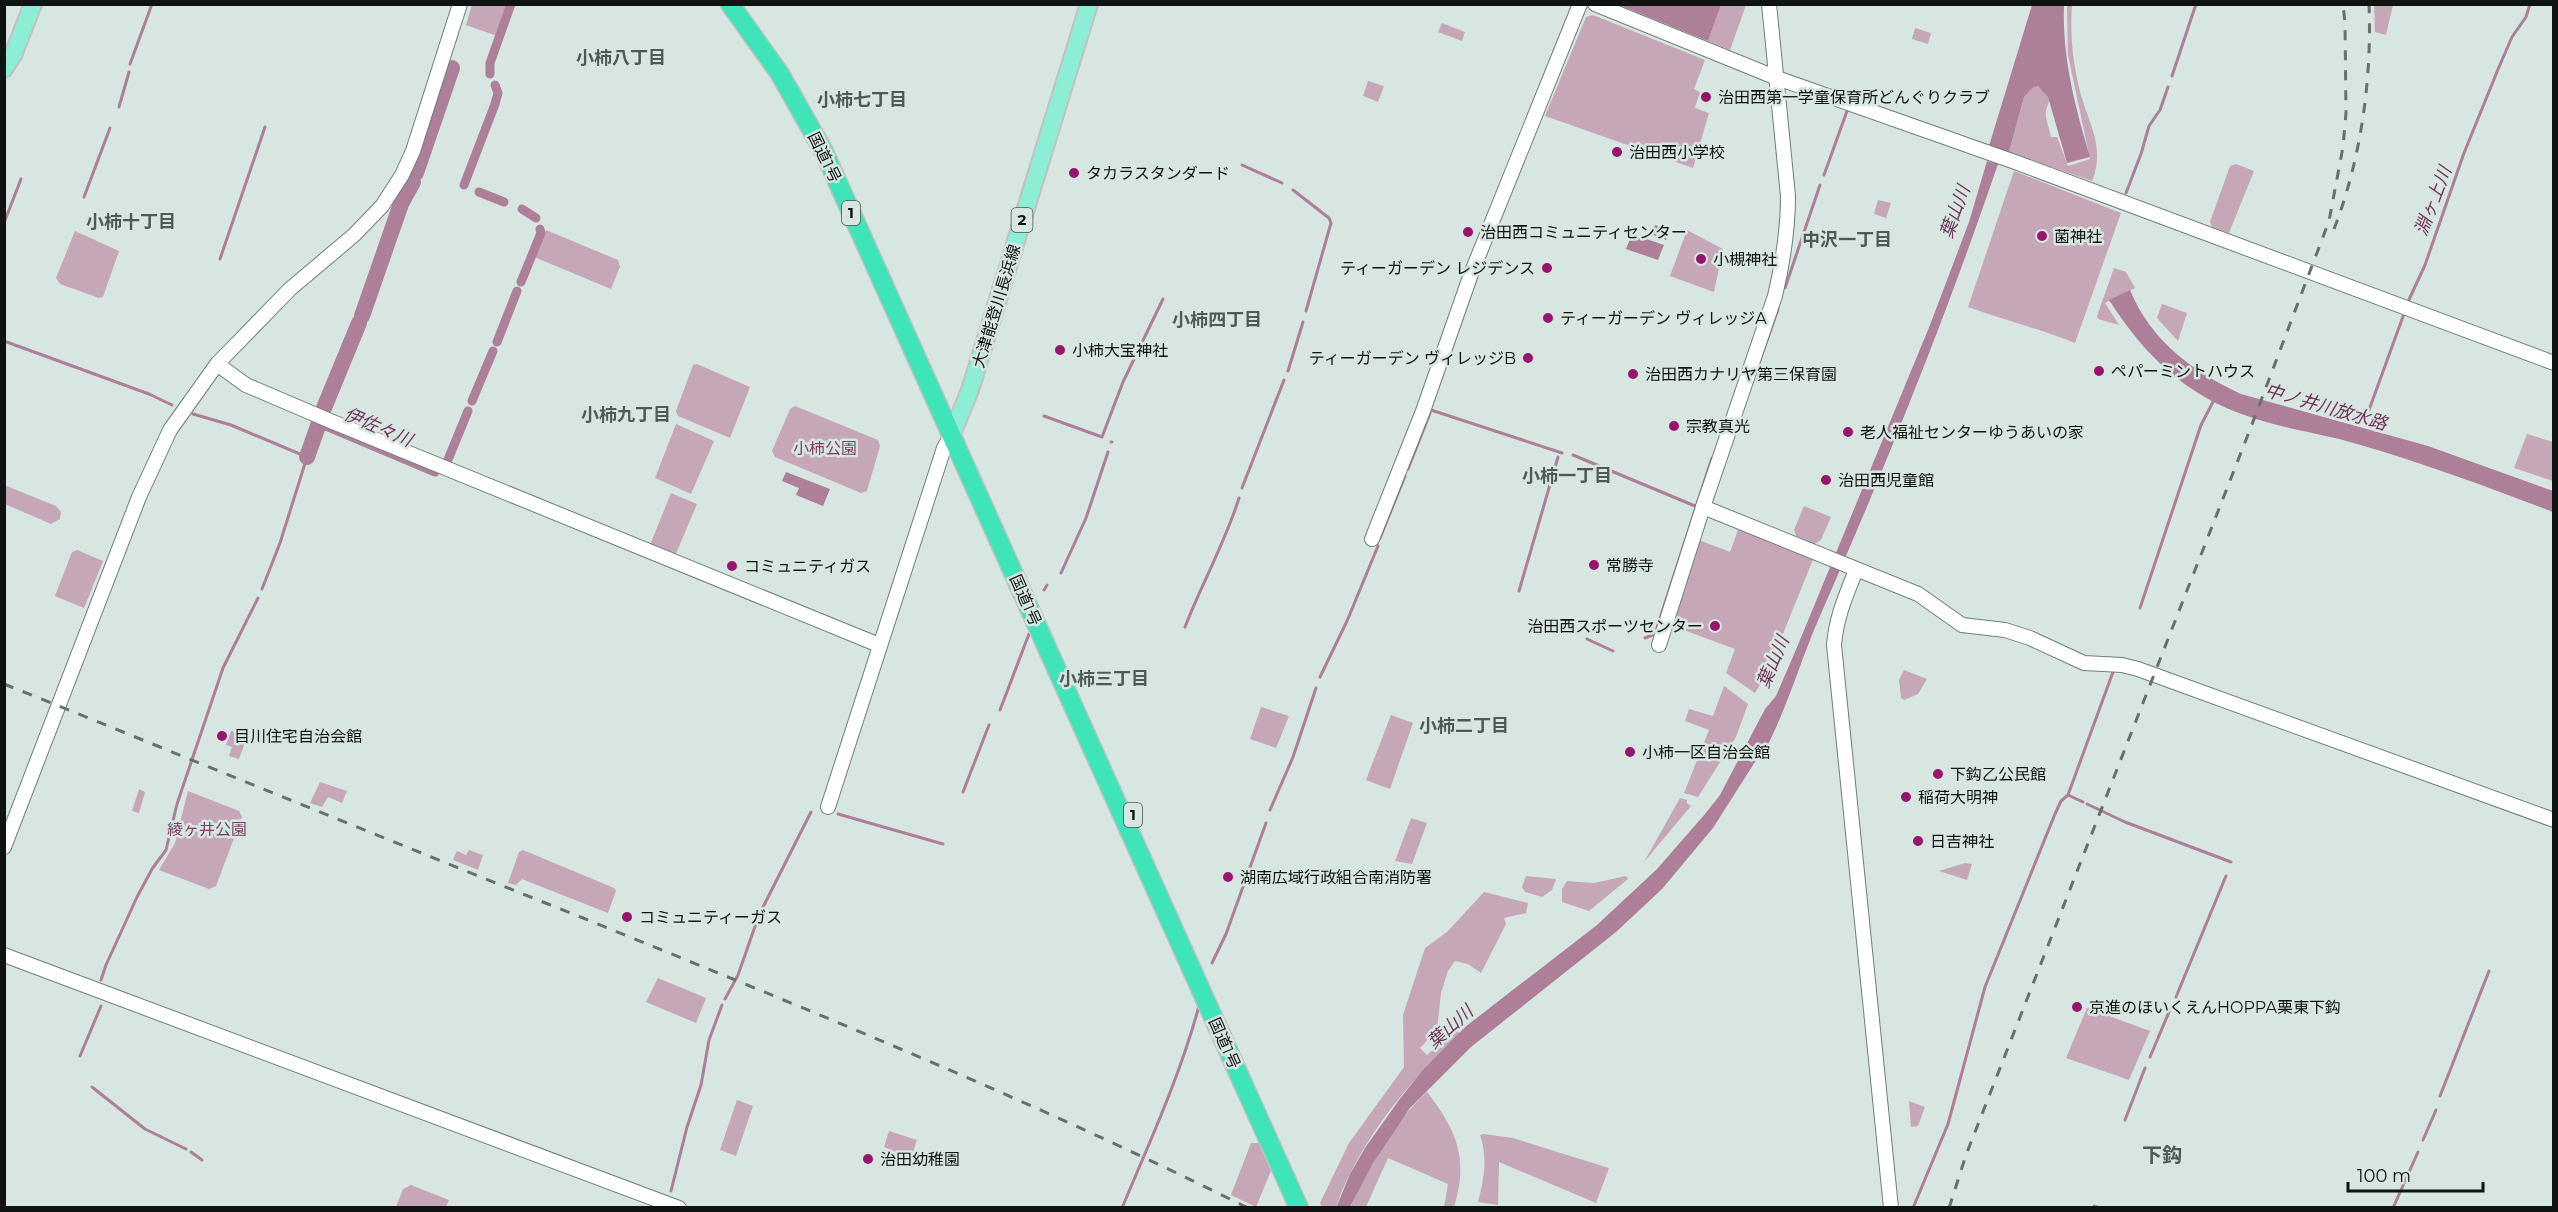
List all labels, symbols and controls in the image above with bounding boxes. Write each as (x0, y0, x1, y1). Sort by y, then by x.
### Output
district label: 小柿八丁目 (576, 47, 666, 69)
place label: 治田西第一学童保育所どんぐりクラブ (1718, 88, 1990, 107)
district label: 小柿七丁目 (817, 89, 907, 111)
marker: 治田西第一学童保育所どんぐりクラブ (1699, 90, 1713, 104)
street label: 国道1号 (804, 129, 845, 186)
place label: 治田西小学校 (1629, 143, 1725, 162)
marker: 治田西小学校 (1610, 145, 1624, 159)
water label: 淵ヶ上川 (2410, 162, 2457, 239)
place label: タカラスタンダード (1086, 164, 1230, 183)
marker: タカラスタンダード (1067, 166, 1081, 180)
water label: 葉山川 (1935, 181, 1975, 241)
road number: 1 (842, 201, 860, 225)
road number: 2 (1012, 208, 1032, 232)
district label: 小柿十丁目 (86, 211, 176, 233)
place label: 治田西コミュニティセンター (1480, 223, 1687, 242)
marker: 治田西コミュニティセンター (1461, 225, 1475, 239)
place label: 菌神社 (2054, 227, 2102, 246)
district label: 中沢一丁目 (1802, 229, 1892, 251)
marker: 菌神社 (2035, 229, 2049, 243)
street label: 大津能登川長浜線 (969, 242, 1024, 370)
place label: 小槻神社 (1713, 250, 1777, 269)
marker: 小槻神社 (1694, 252, 1708, 266)
place label: ティーガーデン レジデンス (1340, 259, 1535, 278)
marker: ティーガーデン レジデンス (1540, 261, 1554, 275)
district label: 小柿四丁目 (1172, 309, 1262, 331)
place label: ティーガーデン ヴィレッジA (1560, 309, 1767, 328)
marker: ティーガーデン ヴィレッジA (1541, 311, 1555, 325)
place label: 小柿大宝神社 (1072, 341, 1168, 360)
marker: 小柿大宝神社 (1053, 343, 1067, 357)
place label: ティーガーデン ヴィレッジB (1309, 349, 1516, 368)
marker: ティーガーデン ヴィレッジB (1521, 351, 1535, 365)
place label: ペパーミントハウス (2111, 362, 2255, 381)
marker: ペパーミントハウス (2092, 364, 2106, 378)
place label: 治田西カナリヤ第三保育園 (1645, 365, 1837, 384)
marker: 治田西カナリヤ第三保育園 (1626, 367, 1640, 381)
water label: 中ノ井川放水路 (2262, 379, 2392, 435)
water label: 伊佐々川 (341, 403, 417, 452)
district label: 小柿九丁目 (581, 404, 671, 426)
place label: 宗教真光 (1686, 417, 1750, 436)
marker: 宗教真光 (1667, 419, 1681, 433)
place label: 老人福祉センターゆうあいの家 (1860, 423, 2084, 442)
marker: 老人福祉センターゆうあいの家 (1841, 425, 1855, 439)
park label: 小柿公園 (793, 439, 857, 458)
district label: 小柿一丁目 (1522, 465, 1612, 487)
place label: 治田西児童館 (1838, 471, 1934, 490)
marker: 治田西児童館 (1819, 473, 1833, 487)
place label: 常勝寺 (1606, 556, 1654, 575)
place label: コミュニティガス (744, 557, 871, 576)
marker: 常勝寺 (1587, 558, 1601, 572)
marker: コミュニティガス (725, 559, 739, 573)
street label: 国道1号 (1006, 572, 1045, 629)
place label: 治田西スポーツセンター (1527, 617, 1703, 636)
marker: 治田西スポーツセンター (1708, 619, 1722, 633)
water label: 葉山川 (1752, 631, 1794, 691)
district label: 小柿三丁目 (1059, 668, 1149, 690)
district label: 小柿二丁目 (1419, 715, 1509, 737)
place label: 目川住宅自治会館 (234, 727, 362, 746)
marker: 目川住宅自治会館 (215, 729, 229, 743)
place label: 小柿一区自治会館 (1642, 743, 1770, 762)
marker: 小柿一区自治会館 (1623, 745, 1637, 759)
place label: 下鈎乙公民館 (1950, 765, 2046, 784)
marker: 下鈎乙公民館 (1931, 767, 1945, 781)
place label: 稲荷大明神 (1918, 788, 1998, 807)
marker: 稲荷大明神 (1899, 790, 1913, 804)
road number: 1 (1124, 803, 1142, 827)
park label: 綾ヶ井公園 (167, 820, 247, 839)
place label: 日吉神社 (1930, 832, 1994, 851)
marker: 日吉神社 (1911, 834, 1925, 848)
place label: 湖南広域行政組合南消防署 (1240, 868, 1432, 887)
marker: 湖南広域行政組合南消防署 (1221, 870, 1235, 884)
place label: コミュニティーガス (639, 908, 782, 927)
marker: コミュニティーガス (620, 910, 634, 924)
place label: 京進のほいくえんHOPPA栗東下鈎 (2089, 998, 2341, 1017)
water label: 葉山川 (1423, 999, 1479, 1053)
marker: 京進のほいくえんHOPPA栗東下鈎 (2070, 1000, 2084, 1014)
street label: 国道1号 (1205, 1015, 1244, 1072)
district label: 下鈎 (2142, 1143, 2182, 1167)
place label: 治田幼稚園 (880, 1150, 960, 1169)
marker: 治田幼稚園 (861, 1152, 875, 1166)
scale bar (2348, 1155, 2483, 1193)
text: 100 m (2357, 1165, 2411, 1187)

